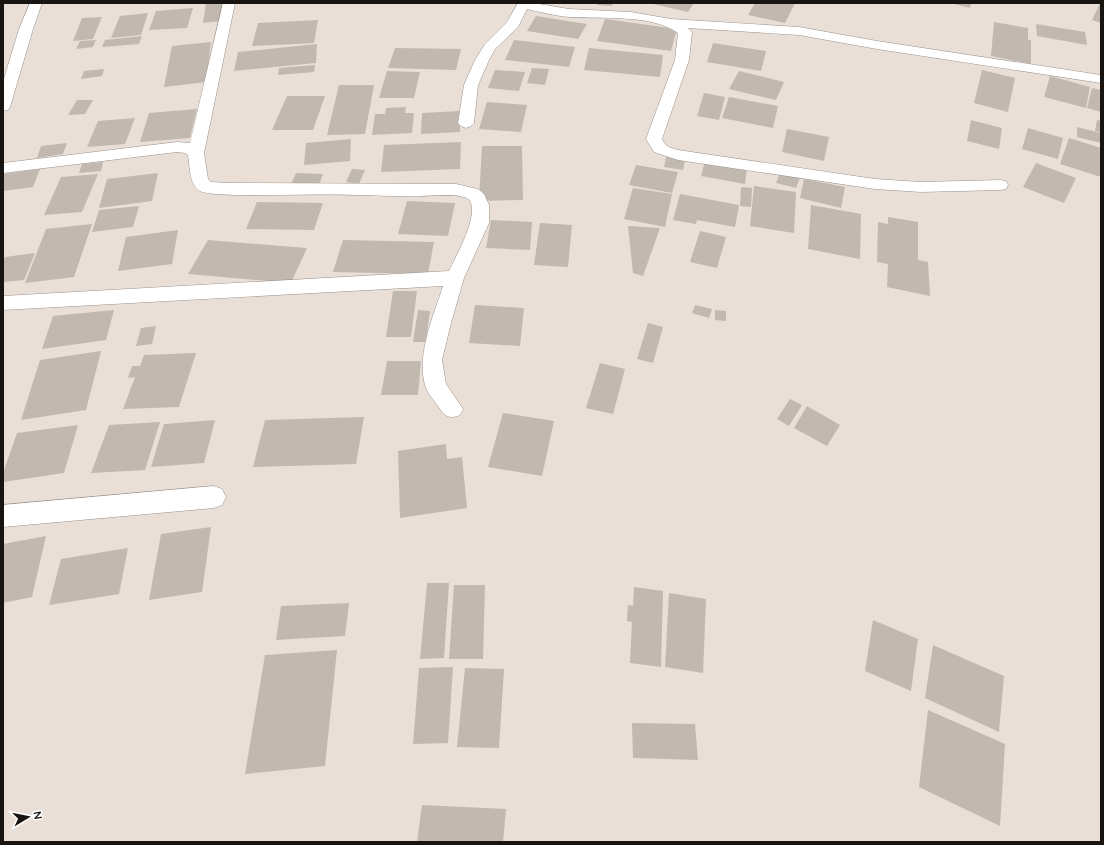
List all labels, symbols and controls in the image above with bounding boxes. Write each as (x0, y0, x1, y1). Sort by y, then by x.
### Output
north arrow (8, 797, 48, 837)
text: N (30, 810, 45, 820)

